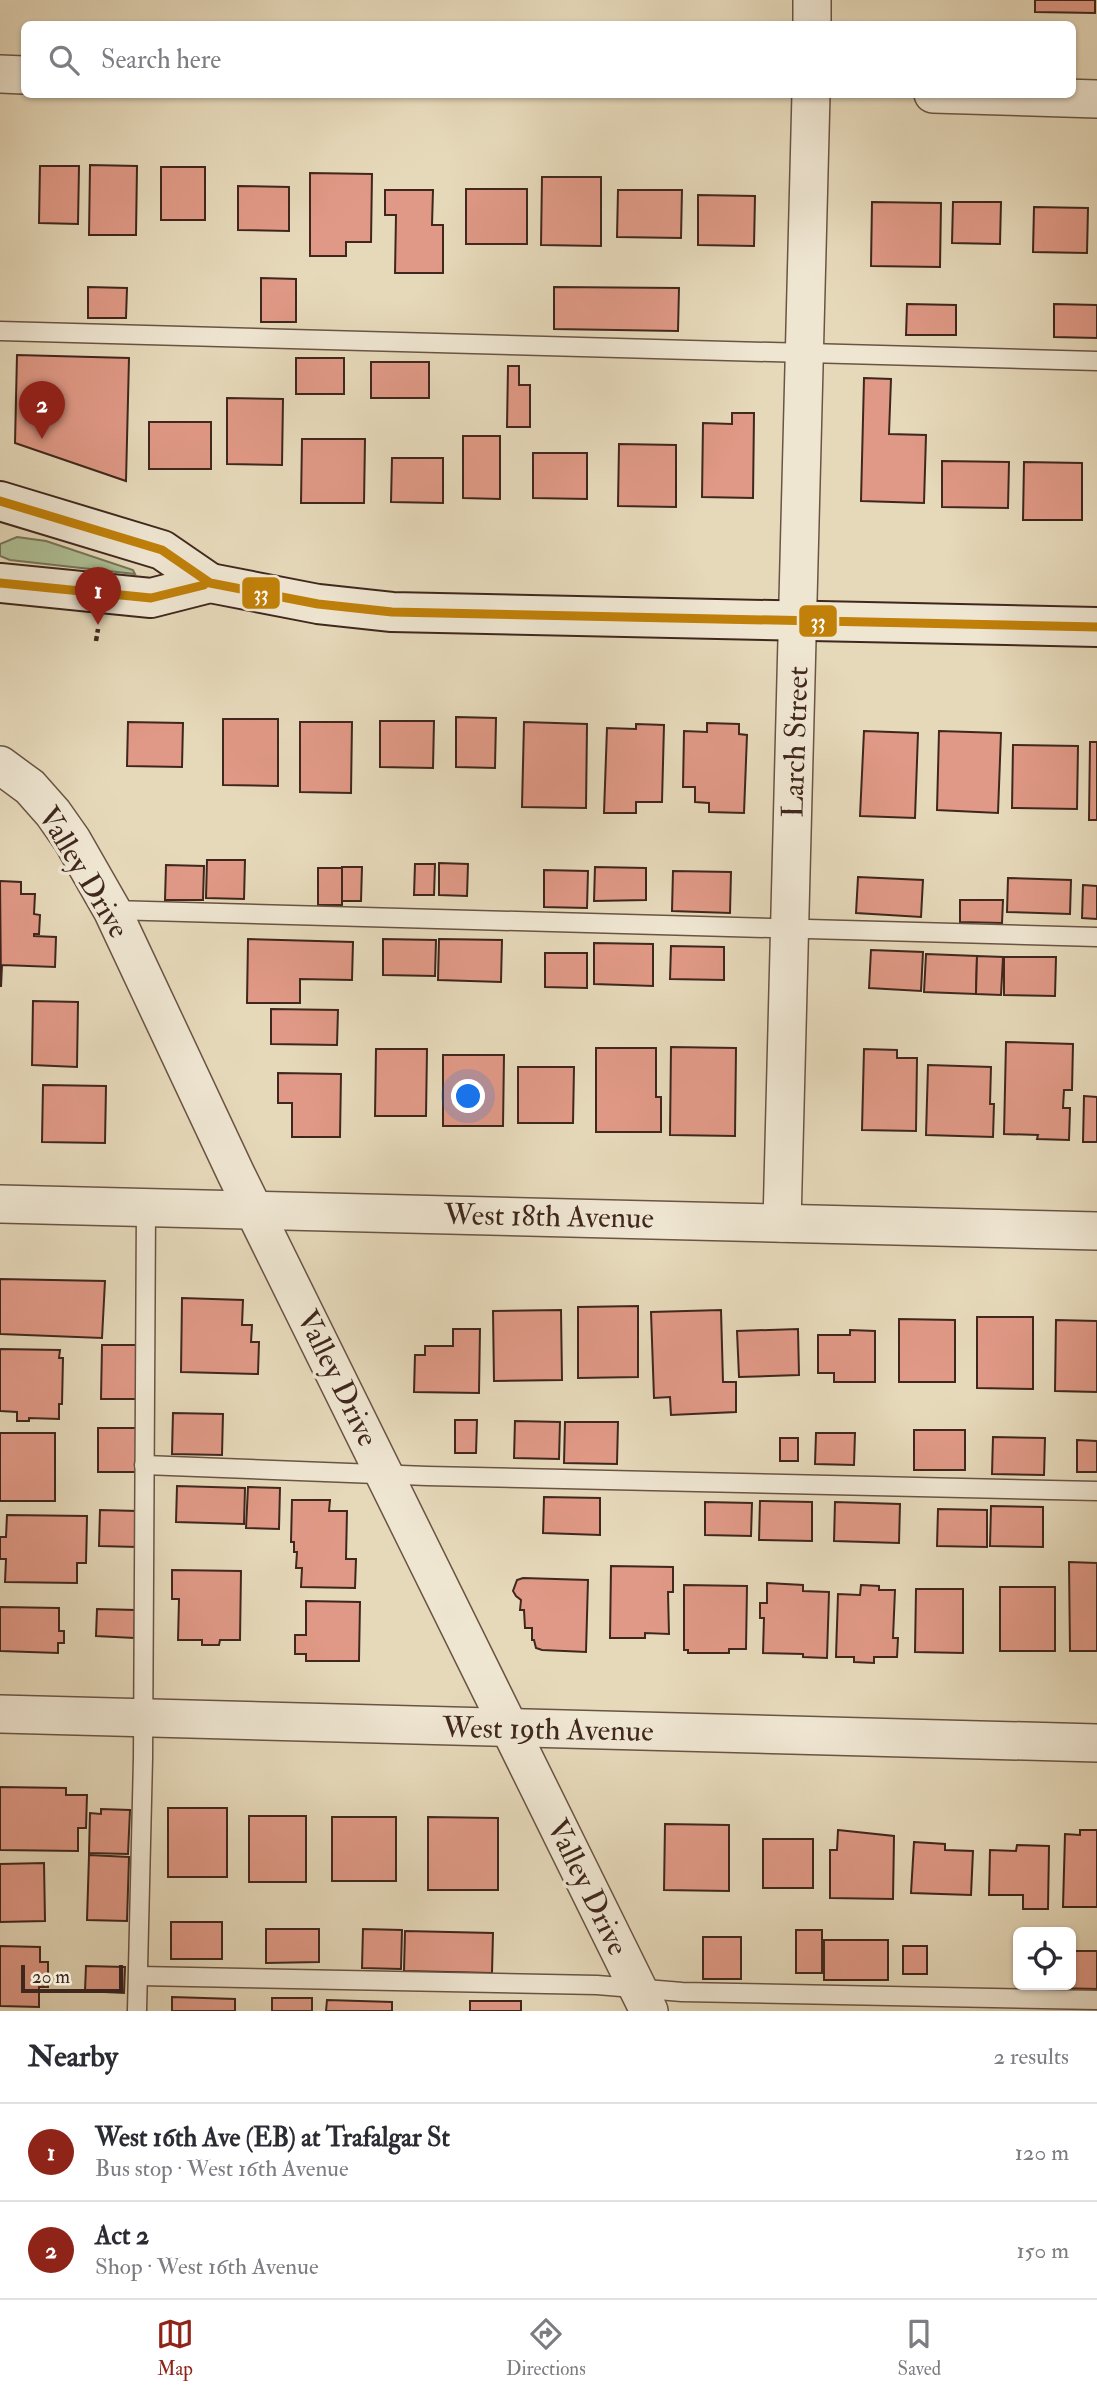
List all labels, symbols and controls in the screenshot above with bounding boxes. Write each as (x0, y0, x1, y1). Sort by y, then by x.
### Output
search box (21, 21, 1076, 98)
icon: search (45, 41, 83, 79)
text: Search here (101, 44, 221, 76)
pin: 2 (19, 381, 65, 439)
pin: 1 (75, 567, 121, 625)
line badge: 33 (241, 576, 281, 610)
text: 33 (254, 582, 268, 606)
line badge: 33 (798, 604, 838, 638)
text: 33 (811, 610, 825, 634)
street label: Larch Street (774, 665, 817, 818)
street label: Valley Drive (30, 800, 137, 945)
your location (451, 1079, 485, 1113)
street label: West 18th Avenue (443, 1196, 654, 1237)
street label: Valley Drive (289, 1304, 386, 1452)
street label: West 19th Avenue (441, 1709, 654, 1750)
street label: Valley Drive (539, 1813, 636, 1961)
map controls (1013, 1927, 1076, 1990)
button: locate (1013, 1927, 1076, 1990)
scale bar (21, 1962, 122, 1994)
text: 20 m (32, 1965, 70, 1989)
text: Nearby (28, 2038, 118, 2075)
text: 2 results (994, 2042, 1069, 2071)
text: West 16th Ave (EB) at Trafalgar St (95, 2122, 450, 2154)
text: 1 (47, 2138, 55, 2167)
text: 120 m (1015, 2138, 1069, 2167)
text: Bus stop · West 16th Avenue (95, 2154, 349, 2183)
text: Act 2 (95, 2220, 149, 2252)
text: 2 (45, 2236, 57, 2265)
text: 150 m (1016, 2236, 1069, 2265)
text: Shop · West 16th Avenue (95, 2252, 319, 2281)
tab: Map (156, 2315, 194, 2381)
tab: Directions (506, 2315, 586, 2381)
tab: Saved (898, 2315, 941, 2381)

